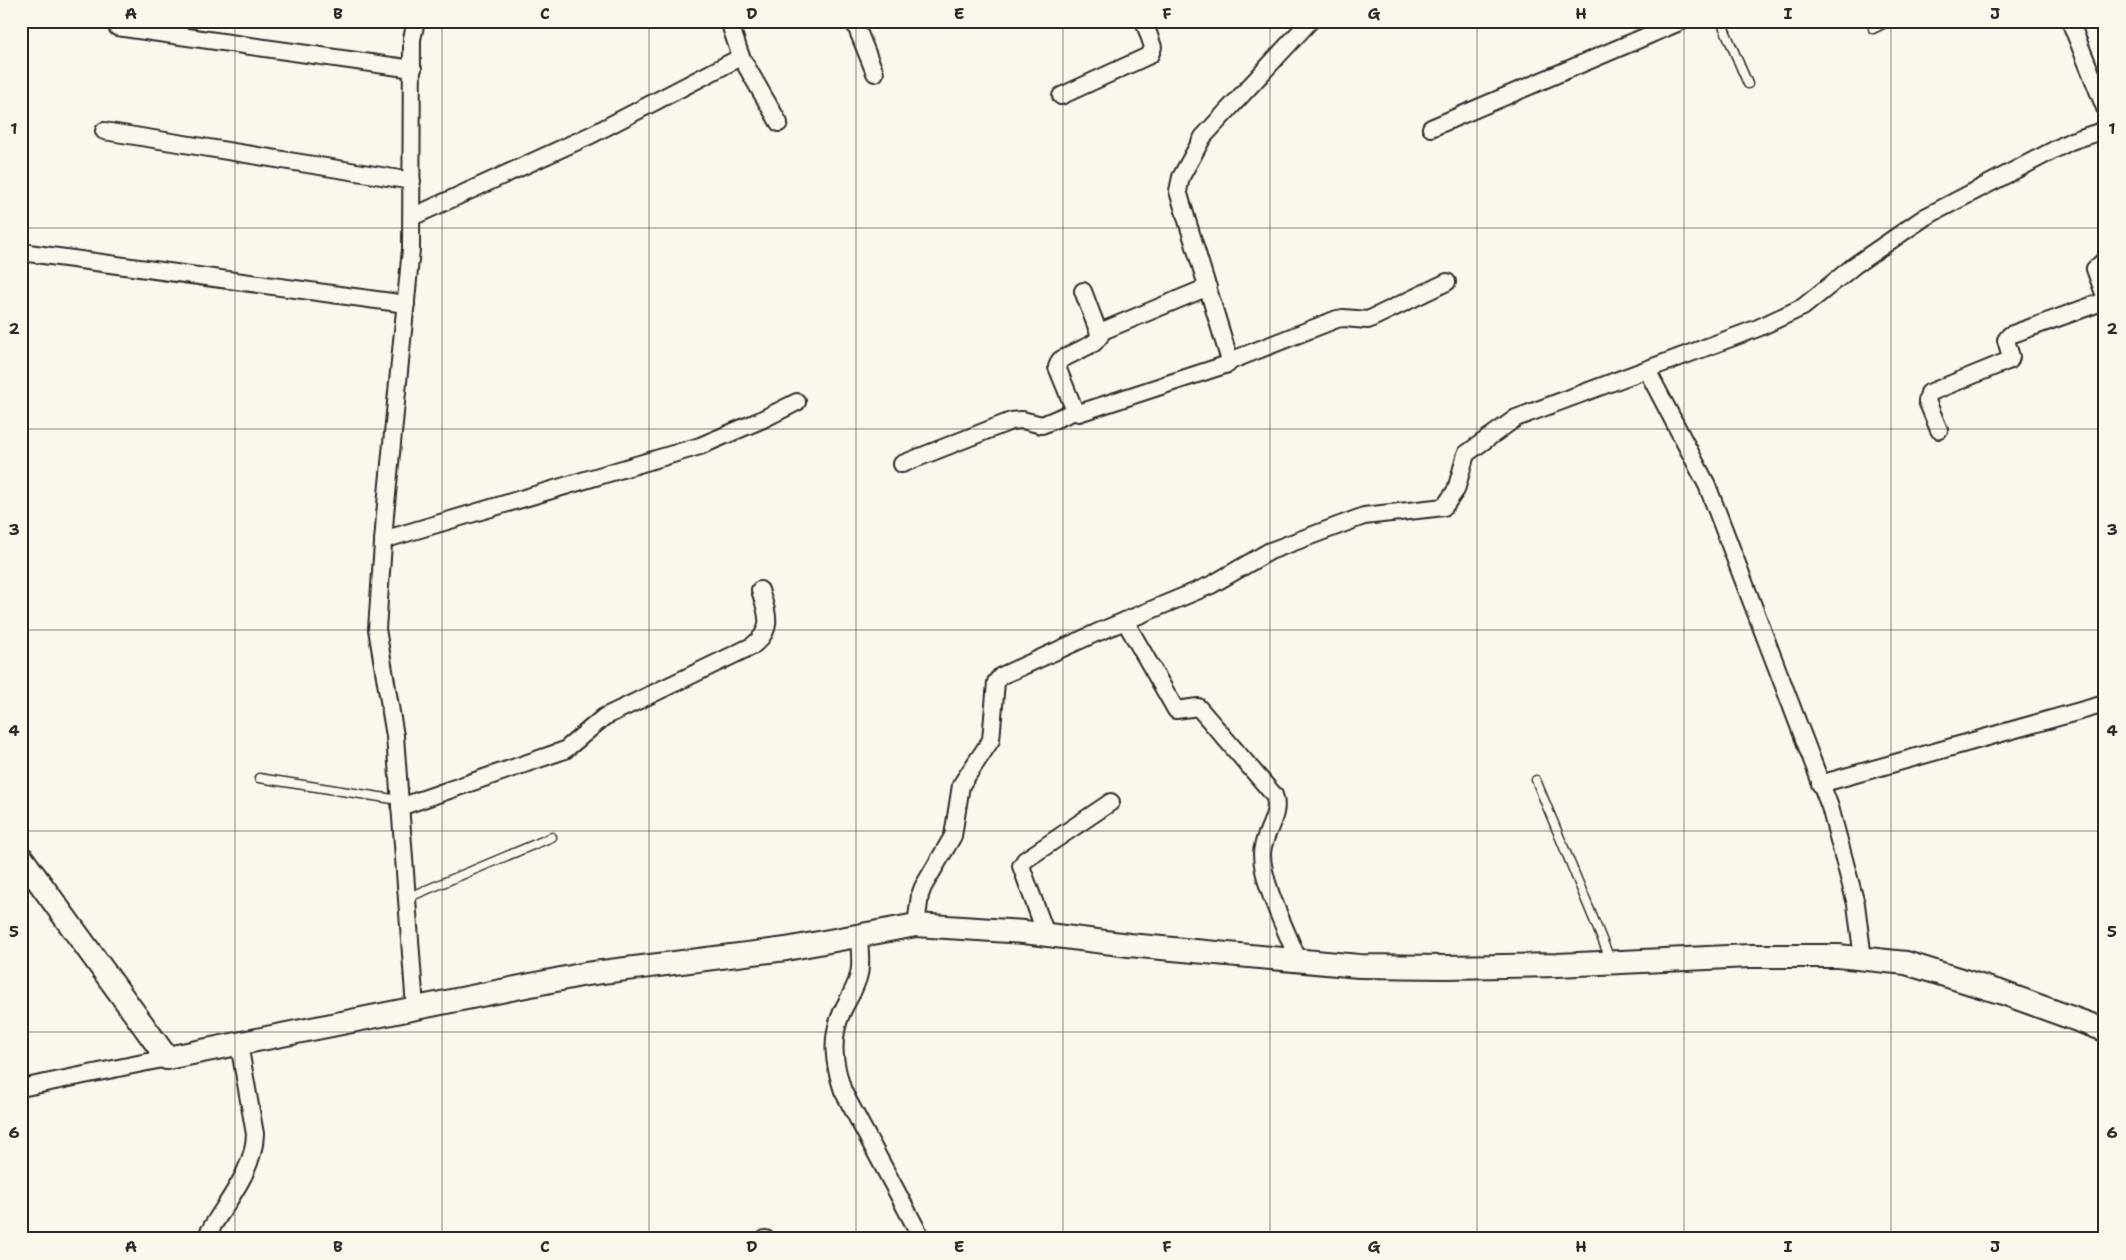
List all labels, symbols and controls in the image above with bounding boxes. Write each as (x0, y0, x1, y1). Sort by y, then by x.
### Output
text: A (125, 3, 137, 24)
text: B (333, 3, 343, 24)
text: C (540, 3, 550, 24)
text: D (746, 3, 758, 24)
text: E (954, 3, 964, 24)
text: F (1162, 3, 1172, 24)
text: G (1368, 3, 1381, 24)
text: H (1575, 3, 1587, 24)
text: I (1784, 3, 1793, 24)
text: J (1990, 3, 2000, 24)
text: 1 (10, 118, 18, 139)
text: 1 (2108, 118, 2116, 139)
text: 2 (8, 318, 20, 339)
text: 2 (2106, 318, 2118, 339)
text: 3 (8, 519, 20, 540)
text: 3 (2106, 519, 2118, 540)
text: 4 (8, 720, 20, 741)
text: 4 (2106, 720, 2118, 741)
text: 5 (9, 921, 19, 942)
text: 5 (2107, 921, 2117, 942)
text: 6 (8, 1122, 20, 1143)
text: 6 (2106, 1122, 2118, 1143)
text: A (125, 1236, 137, 1257)
text: B (333, 1236, 343, 1257)
text: C (540, 1236, 550, 1257)
text: D (746, 1236, 758, 1257)
text: E (954, 1236, 964, 1257)
text: F (1162, 1236, 1172, 1257)
text: G (1368, 1236, 1381, 1257)
text: H (1575, 1236, 1587, 1257)
text: I (1784, 1236, 1793, 1257)
text: J (1990, 1236, 2000, 1257)

